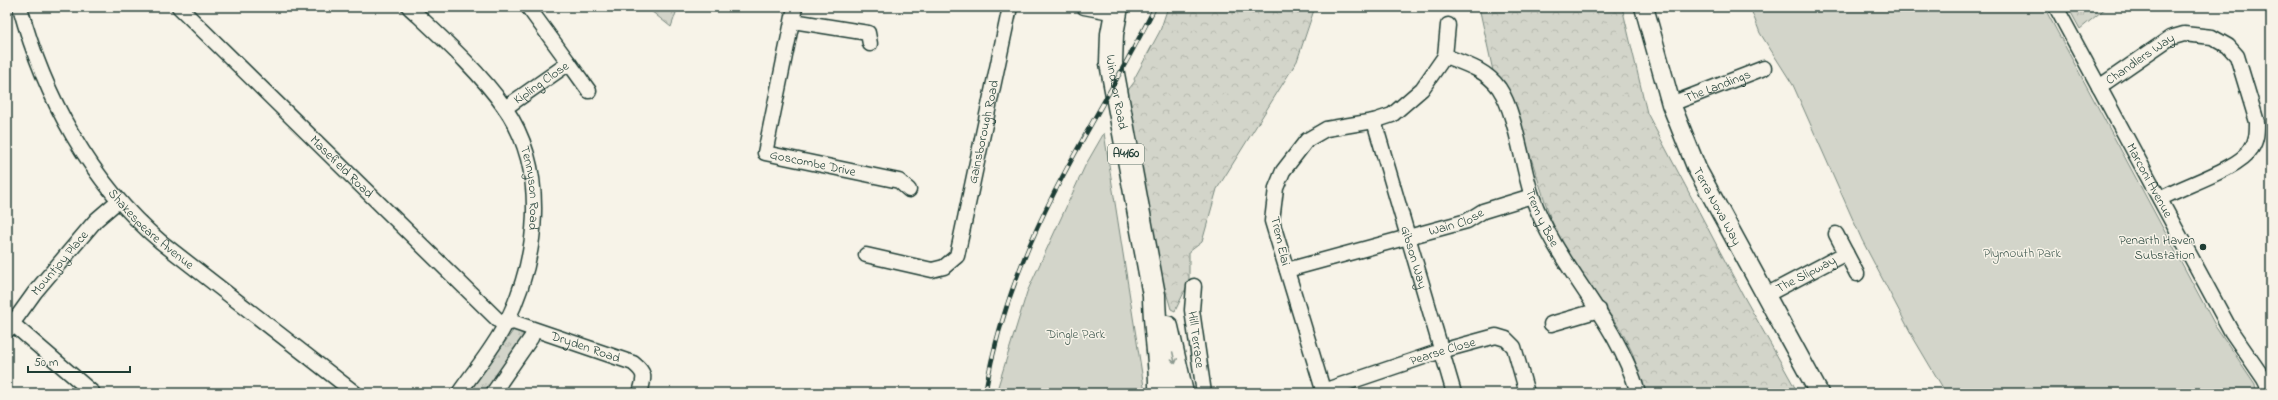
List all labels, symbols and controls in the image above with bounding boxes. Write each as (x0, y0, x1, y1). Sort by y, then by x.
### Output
street label: Chandlers Way (2102, 28, 2177, 89)
street label: Windsor Road (1101, 54, 1133, 132)
street label: Kipling Close (509, 56, 573, 109)
street label: The Landings (1682, 64, 1754, 107)
street label: Gainsborough Road (963, 78, 1004, 185)
street label: Masefield Road (306, 131, 378, 203)
street label: Marconi Avenue (2122, 140, 2178, 221)
street label: Tennyson Road (515, 143, 544, 231)
road number: A4160 (1108, 144, 1144, 164)
street label: Goscombe Drive (768, 145, 858, 181)
street label: Terra Nova Way (1688, 163, 1746, 249)
street label: Shakespeare Avenue (103, 184, 198, 274)
street label: Trem y Bae (1521, 186, 1564, 251)
street label: Wain Close (1427, 203, 1488, 241)
street label: Trem Elai (1265, 214, 1295, 268)
street label: Gibson Way (1396, 223, 1432, 291)
street label: Mountjoy Place (26, 226, 93, 300)
place label: Penarth Haven Substation (2119, 231, 2195, 265)
marker: Penarth Haven Substation (2198, 242, 2208, 252)
park label: Plymouth Park (1983, 244, 2061, 264)
street label: The Slipway (1772, 250, 1840, 298)
street label: Hill Terrace (1183, 310, 1210, 370)
park label: Dingle Park (1046, 325, 1105, 345)
street label: Dryden Road (547, 326, 624, 368)
street label: Pearse Close (1407, 332, 1478, 370)
scale bar (28, 348, 130, 374)
one-way arrow (1171, 351, 1179, 364)
text: 50 m (34, 354, 58, 372)

